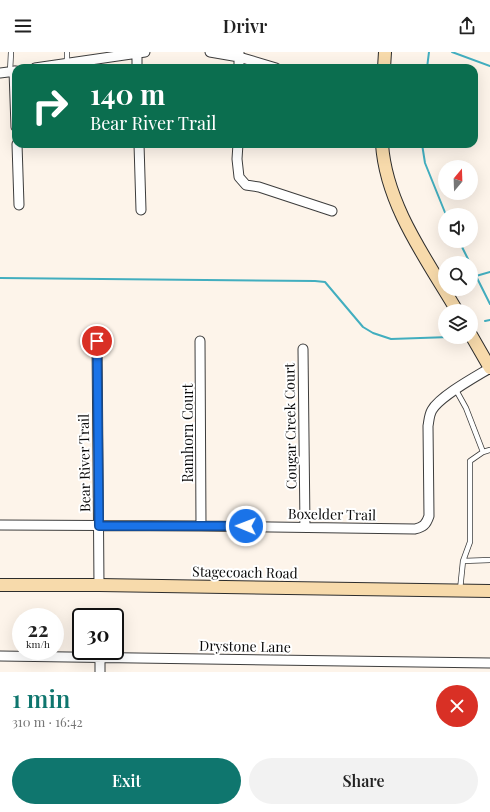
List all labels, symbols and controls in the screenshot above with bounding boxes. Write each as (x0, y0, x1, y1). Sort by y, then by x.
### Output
text: Drivr (223, 14, 267, 38)
icon: menu (12, 15, 34, 37)
icon: share (456, 15, 478, 37)
text: 140 m (90, 75, 165, 112)
icon: right (24, 80, 76, 132)
text: Bear River Trail (90, 111, 216, 135)
north arrow (438, 160, 478, 200)
map controls (438, 160, 478, 344)
button: sound (438, 208, 478, 248)
button: search (438, 256, 478, 296)
button: layers (438, 304, 478, 344)
pin (80, 324, 114, 358)
icon: arrive (86, 330, 108, 352)
street label: Cougar Creek Court (279, 362, 301, 489)
street label: Ramhorn Court (178, 382, 197, 483)
street label: Bear River Trail (74, 414, 94, 512)
street label: Boxelder Trail (288, 504, 376, 524)
position arrow (225, 505, 267, 547)
street label: Stagecoach Road (192, 562, 298, 582)
speed limit sign: 30 (72, 608, 124, 660)
text: 22 (28, 615, 48, 642)
street label: Drystone Lane (199, 636, 291, 656)
text: km/h (26, 637, 50, 651)
text: 1 min (12, 682, 70, 714)
button: close (436, 685, 478, 727)
text: 310 m · 16:42 (12, 713, 83, 730)
button: Exit (12, 758, 241, 804)
button: Share (249, 758, 478, 804)

